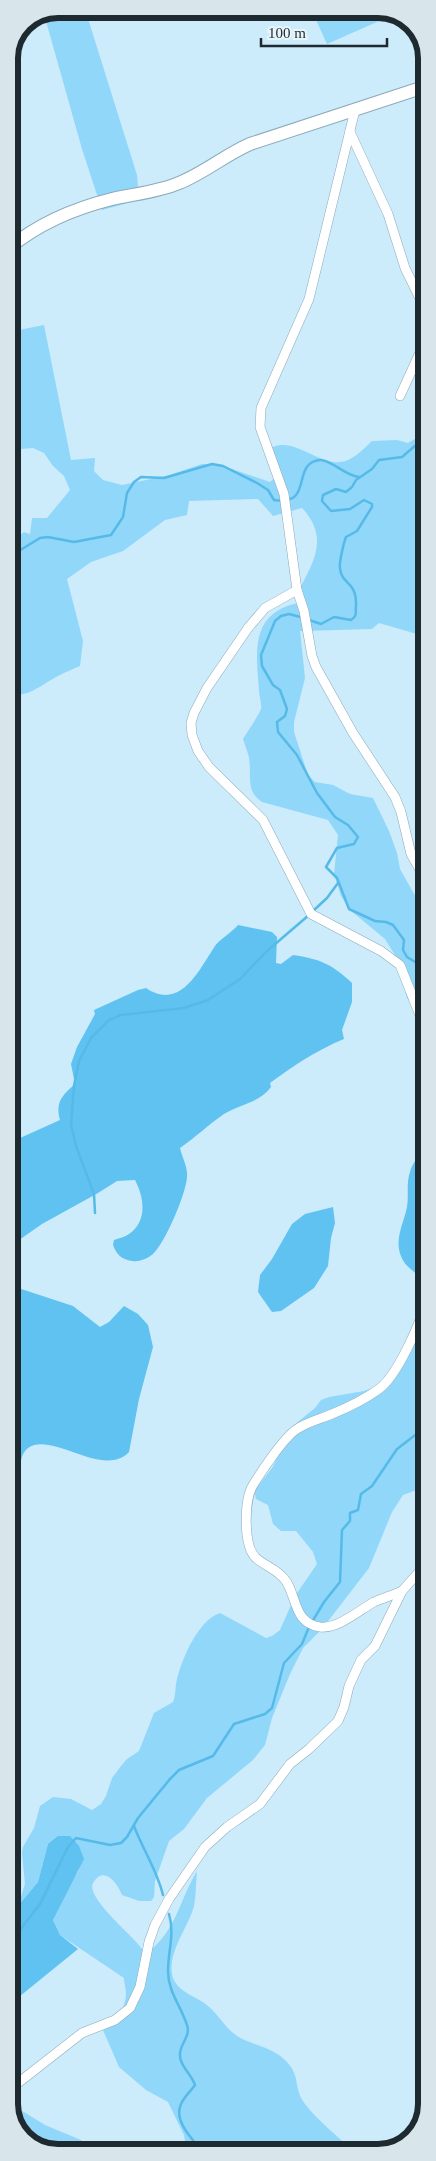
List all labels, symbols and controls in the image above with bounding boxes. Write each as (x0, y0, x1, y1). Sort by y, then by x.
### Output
scale bar (261, 15, 387, 47)
text: 100 m (268, 25, 306, 41)

